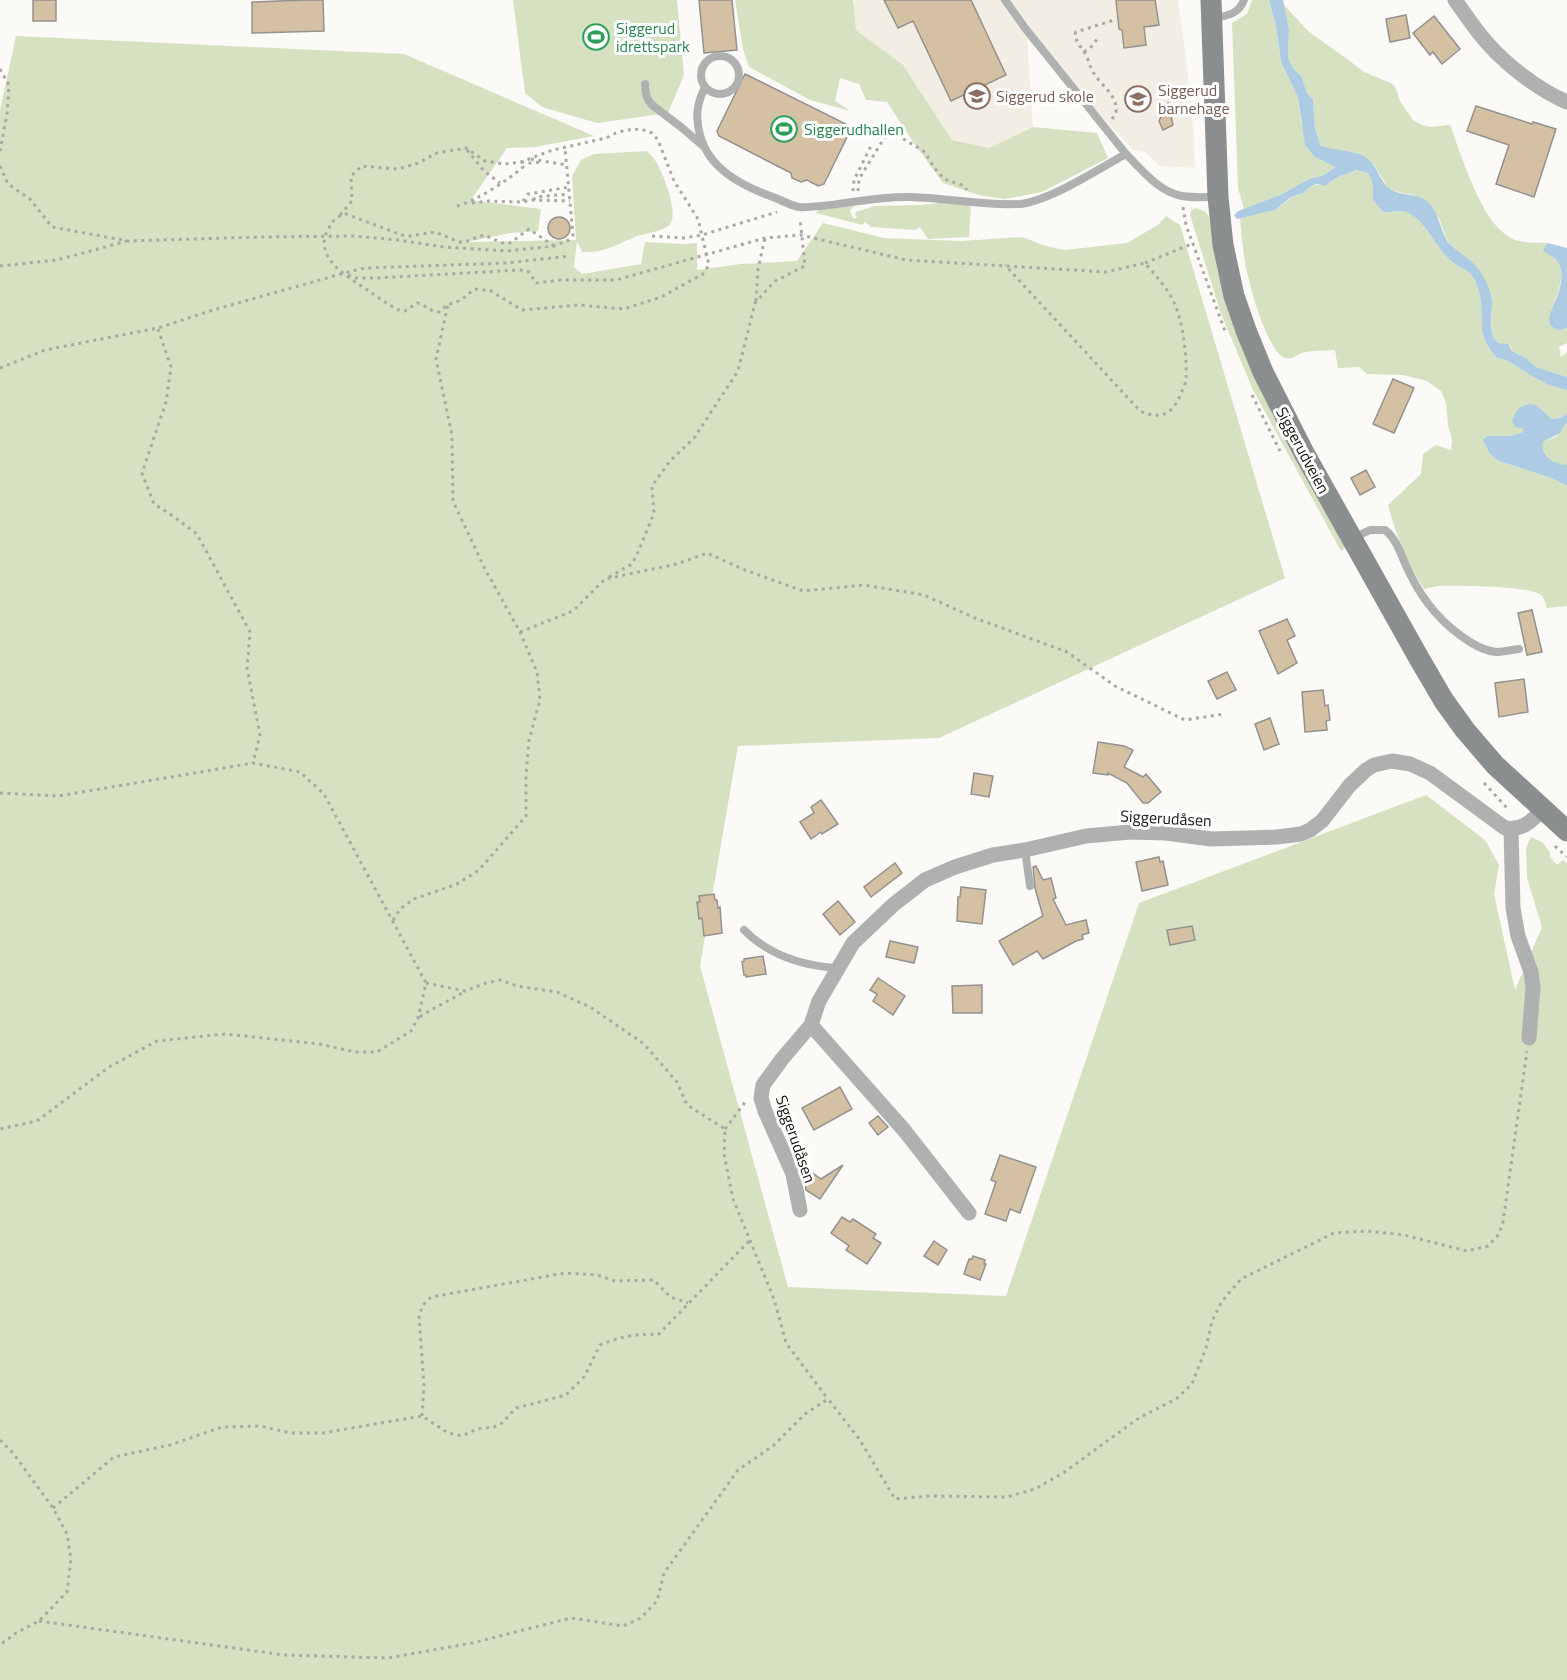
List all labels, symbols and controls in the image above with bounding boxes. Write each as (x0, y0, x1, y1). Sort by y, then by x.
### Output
place label: Siggerud idrettspark (616, 16, 690, 58)
sports icon: Siggerud idrettspark (581, 22, 611, 52)
place label: Siggerud barnehage (1158, 78, 1230, 120)
school or university icon: Siggerud skole (962, 81, 992, 111)
place label: Siggerud skole (996, 84, 1094, 108)
school or university icon: Siggerud barnehage (1123, 84, 1153, 114)
sports icon: Siggerudhallen (769, 114, 799, 144)
place label: Siggerudhallen (804, 117, 904, 141)
street label: Siggerudveien (1270, 402, 1336, 498)
street label: Siggerudåsen (1120, 804, 1212, 832)
street label: Siggerudåsen (770, 1092, 822, 1186)

